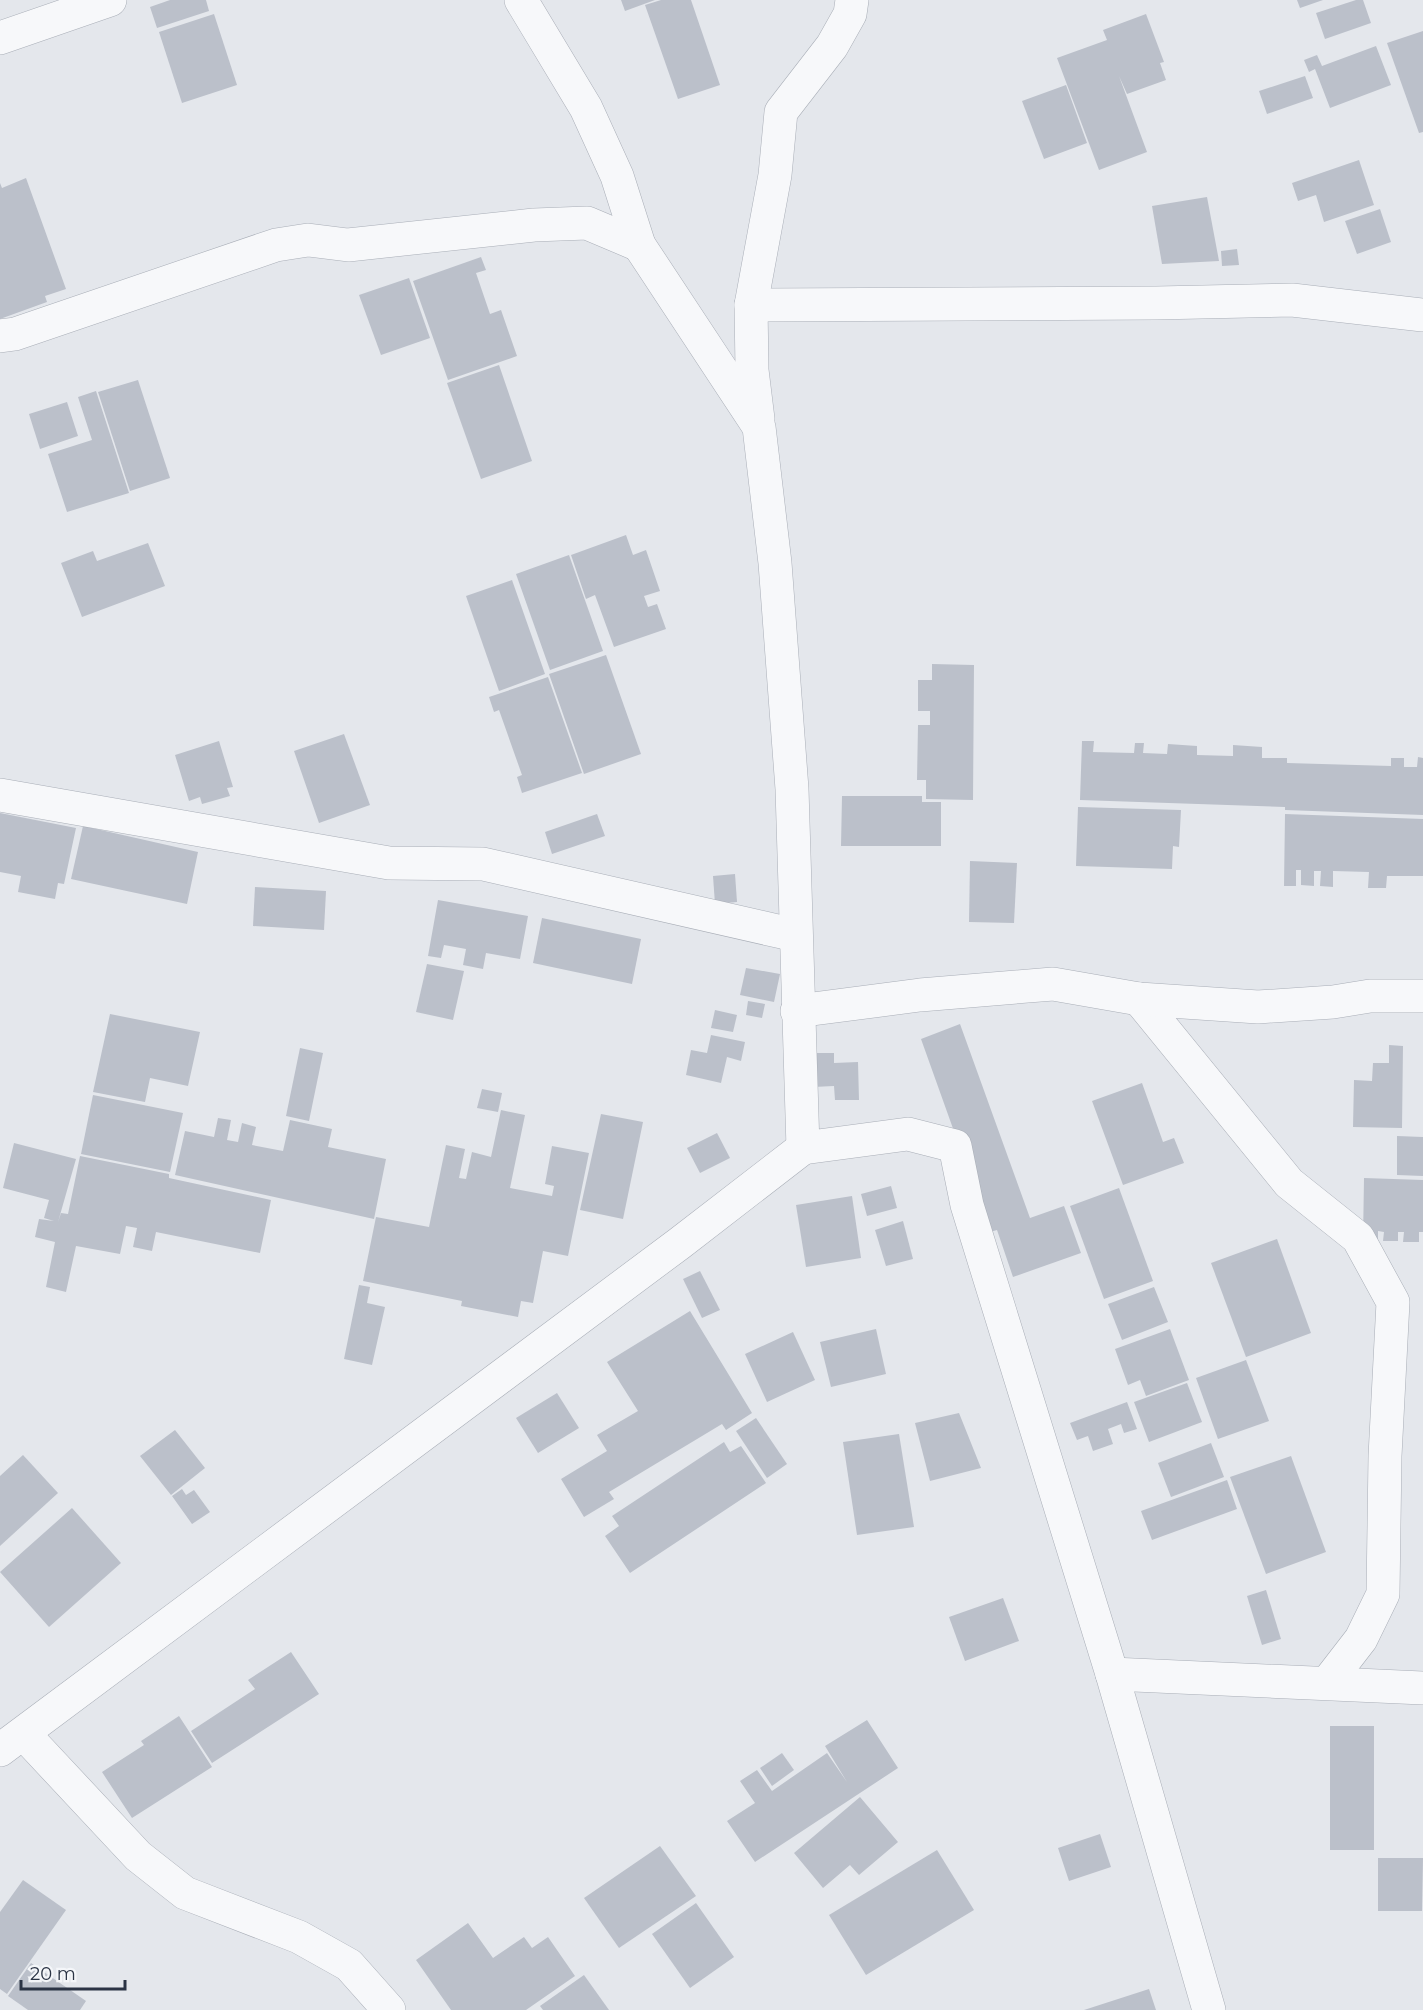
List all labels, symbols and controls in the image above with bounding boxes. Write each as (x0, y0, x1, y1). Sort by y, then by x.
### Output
scale bar (21, 1953, 124, 1991)
text: 20 m (30, 1963, 76, 1985)

